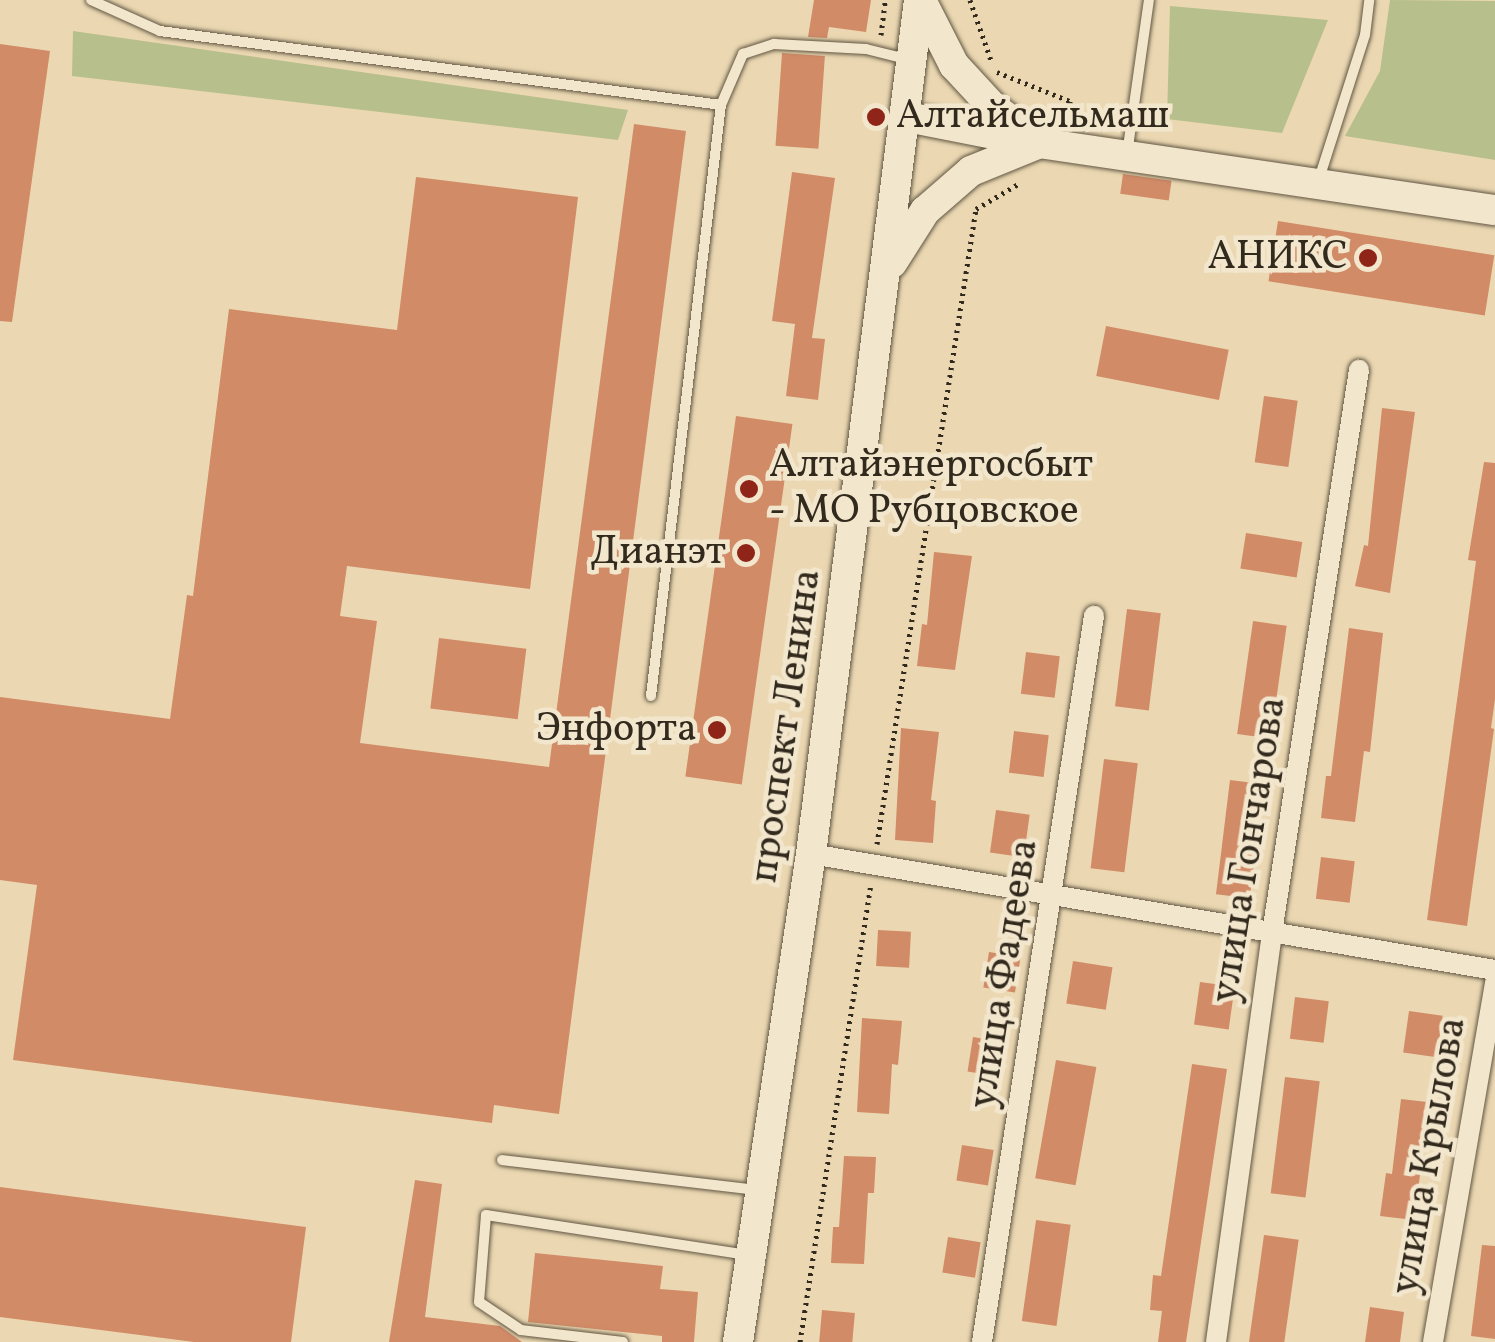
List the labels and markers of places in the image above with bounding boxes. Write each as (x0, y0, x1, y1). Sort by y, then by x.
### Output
place label: Алтайсельмаш (896, 93, 1170, 141)
marker: Алтайсельмаш (865, 106, 887, 128)
place label: АНИКС (1208, 234, 1348, 282)
marker: АНИКС (1357, 247, 1379, 269)
place label: Алтайэнергосбыт - МО Рубцовское (769, 442, 1093, 536)
marker: Алтайэнергосбыт - МО Рубцовское (738, 478, 760, 500)
place label: Дианэт (590, 529, 726, 577)
marker: Дианэт (735, 542, 757, 564)
place label: Энфорта (536, 706, 697, 754)
marker: Энфорта (706, 719, 728, 741)

